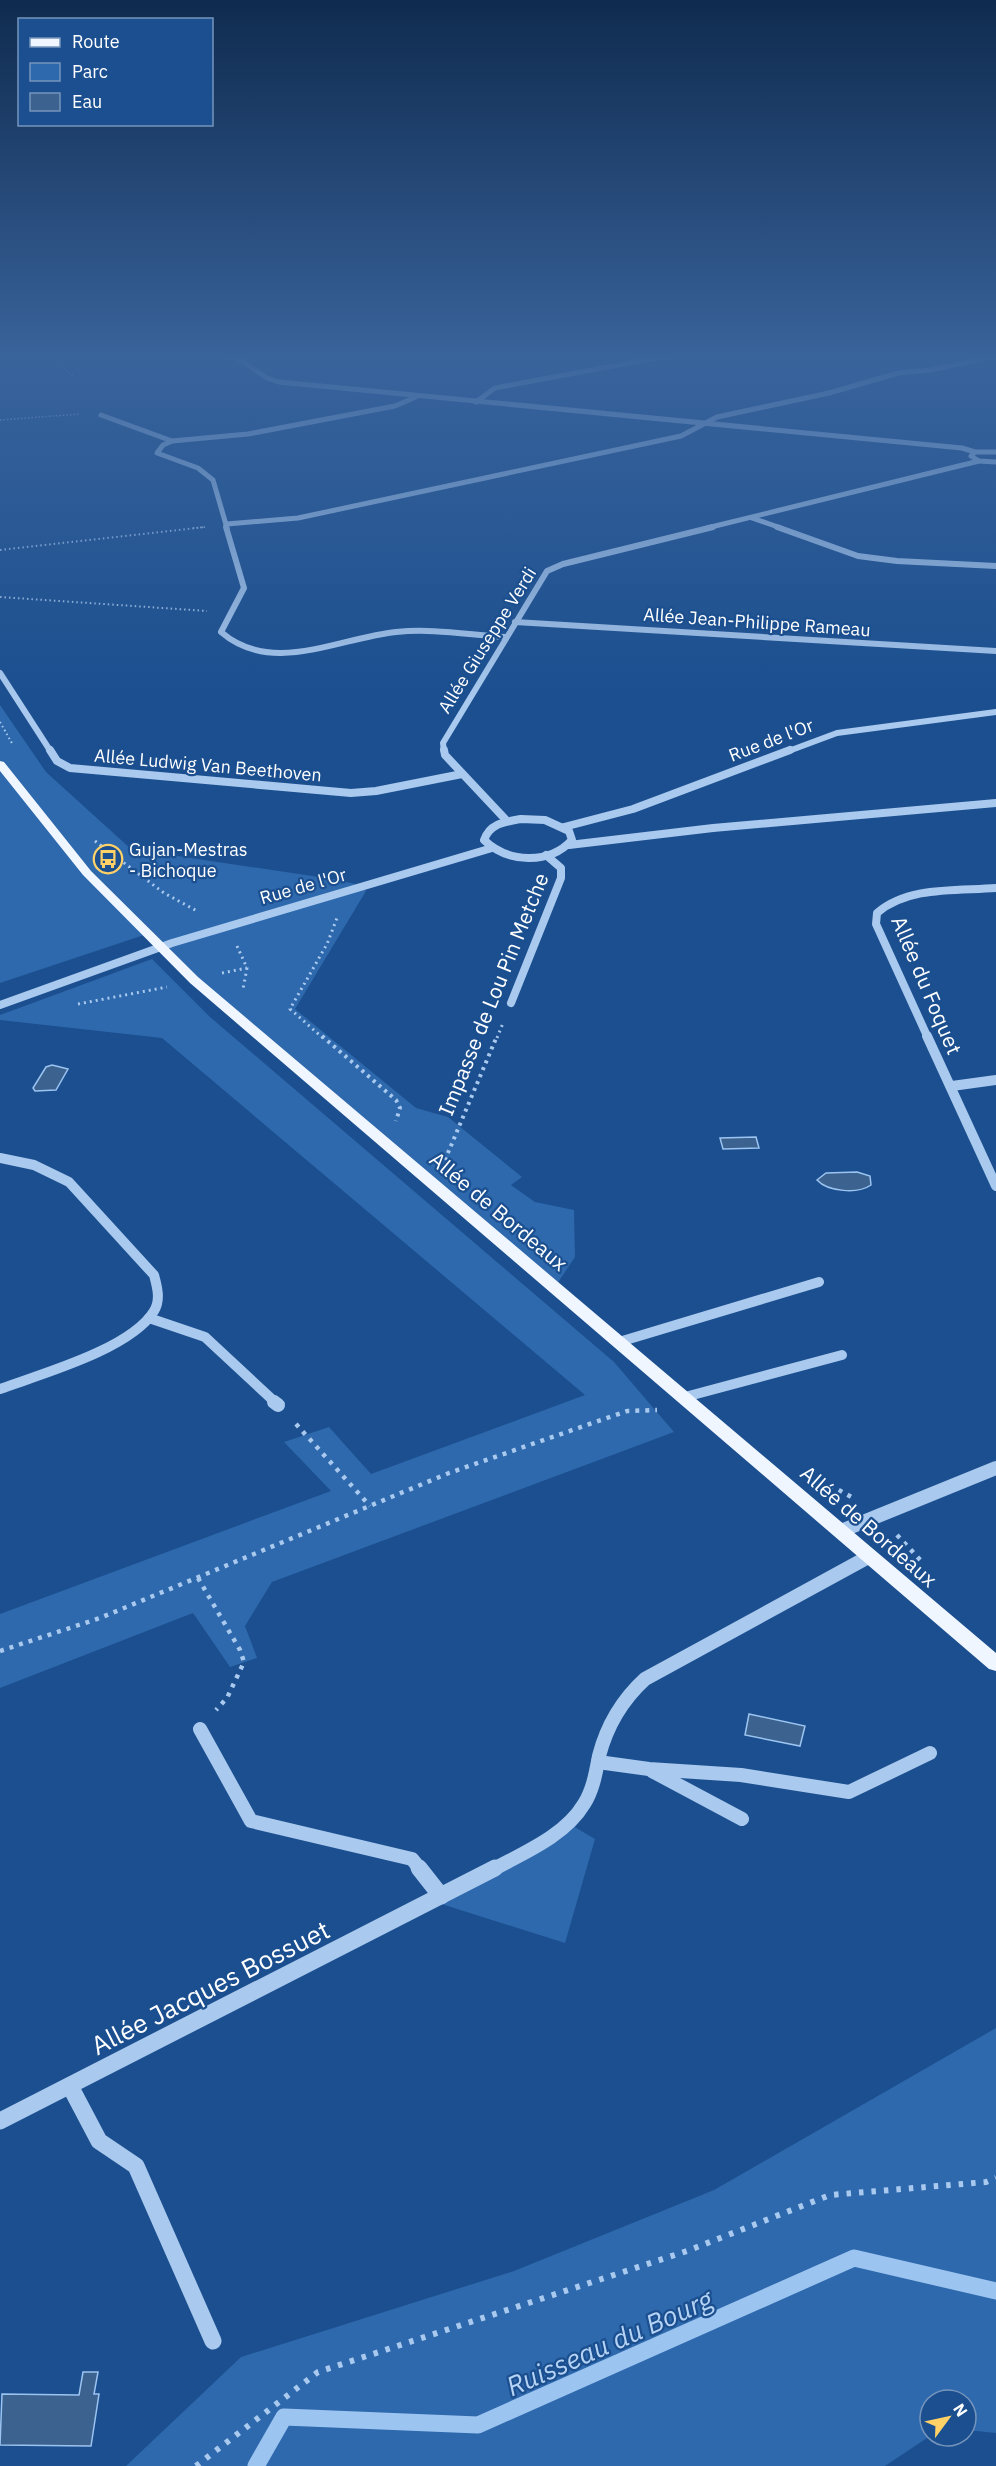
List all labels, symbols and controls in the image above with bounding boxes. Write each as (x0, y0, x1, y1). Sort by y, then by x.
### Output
legend (18, 18, 213, 126)
text: Route (72, 30, 120, 53)
text: Parc (72, 60, 108, 83)
text: Eau (72, 90, 102, 113)
street label: Allée Giuseppe Verdi (433, 563, 541, 717)
street label: Allée Jean-Philippe Rameau (643, 603, 871, 641)
street label: Rue de l'Or (725, 713, 817, 767)
street label: Allée Ludwig Van Beethoven (93, 744, 323, 786)
place label: Gujan-Mestras - Bichoque (129, 838, 248, 882)
bus stop icon: Gujan-Mestras - Bichoque (92, 843, 124, 875)
street label: Rue de l'Or (257, 863, 349, 909)
street label: Impasse de Lou Pin Metche (431, 869, 555, 1119)
street label: Allée du Foquet (885, 911, 969, 1059)
street label: Allée de Bordeaux (424, 1145, 574, 1277)
street label: Allée de Bordeaux (795, 1459, 943, 1593)
street label: Allée Jacques Bossuet (85, 1912, 335, 2062)
water label: Ruisseau du Bourg (500, 2280, 719, 2403)
north arrow (918, 2388, 978, 2448)
text: N (949, 2400, 972, 2420)

